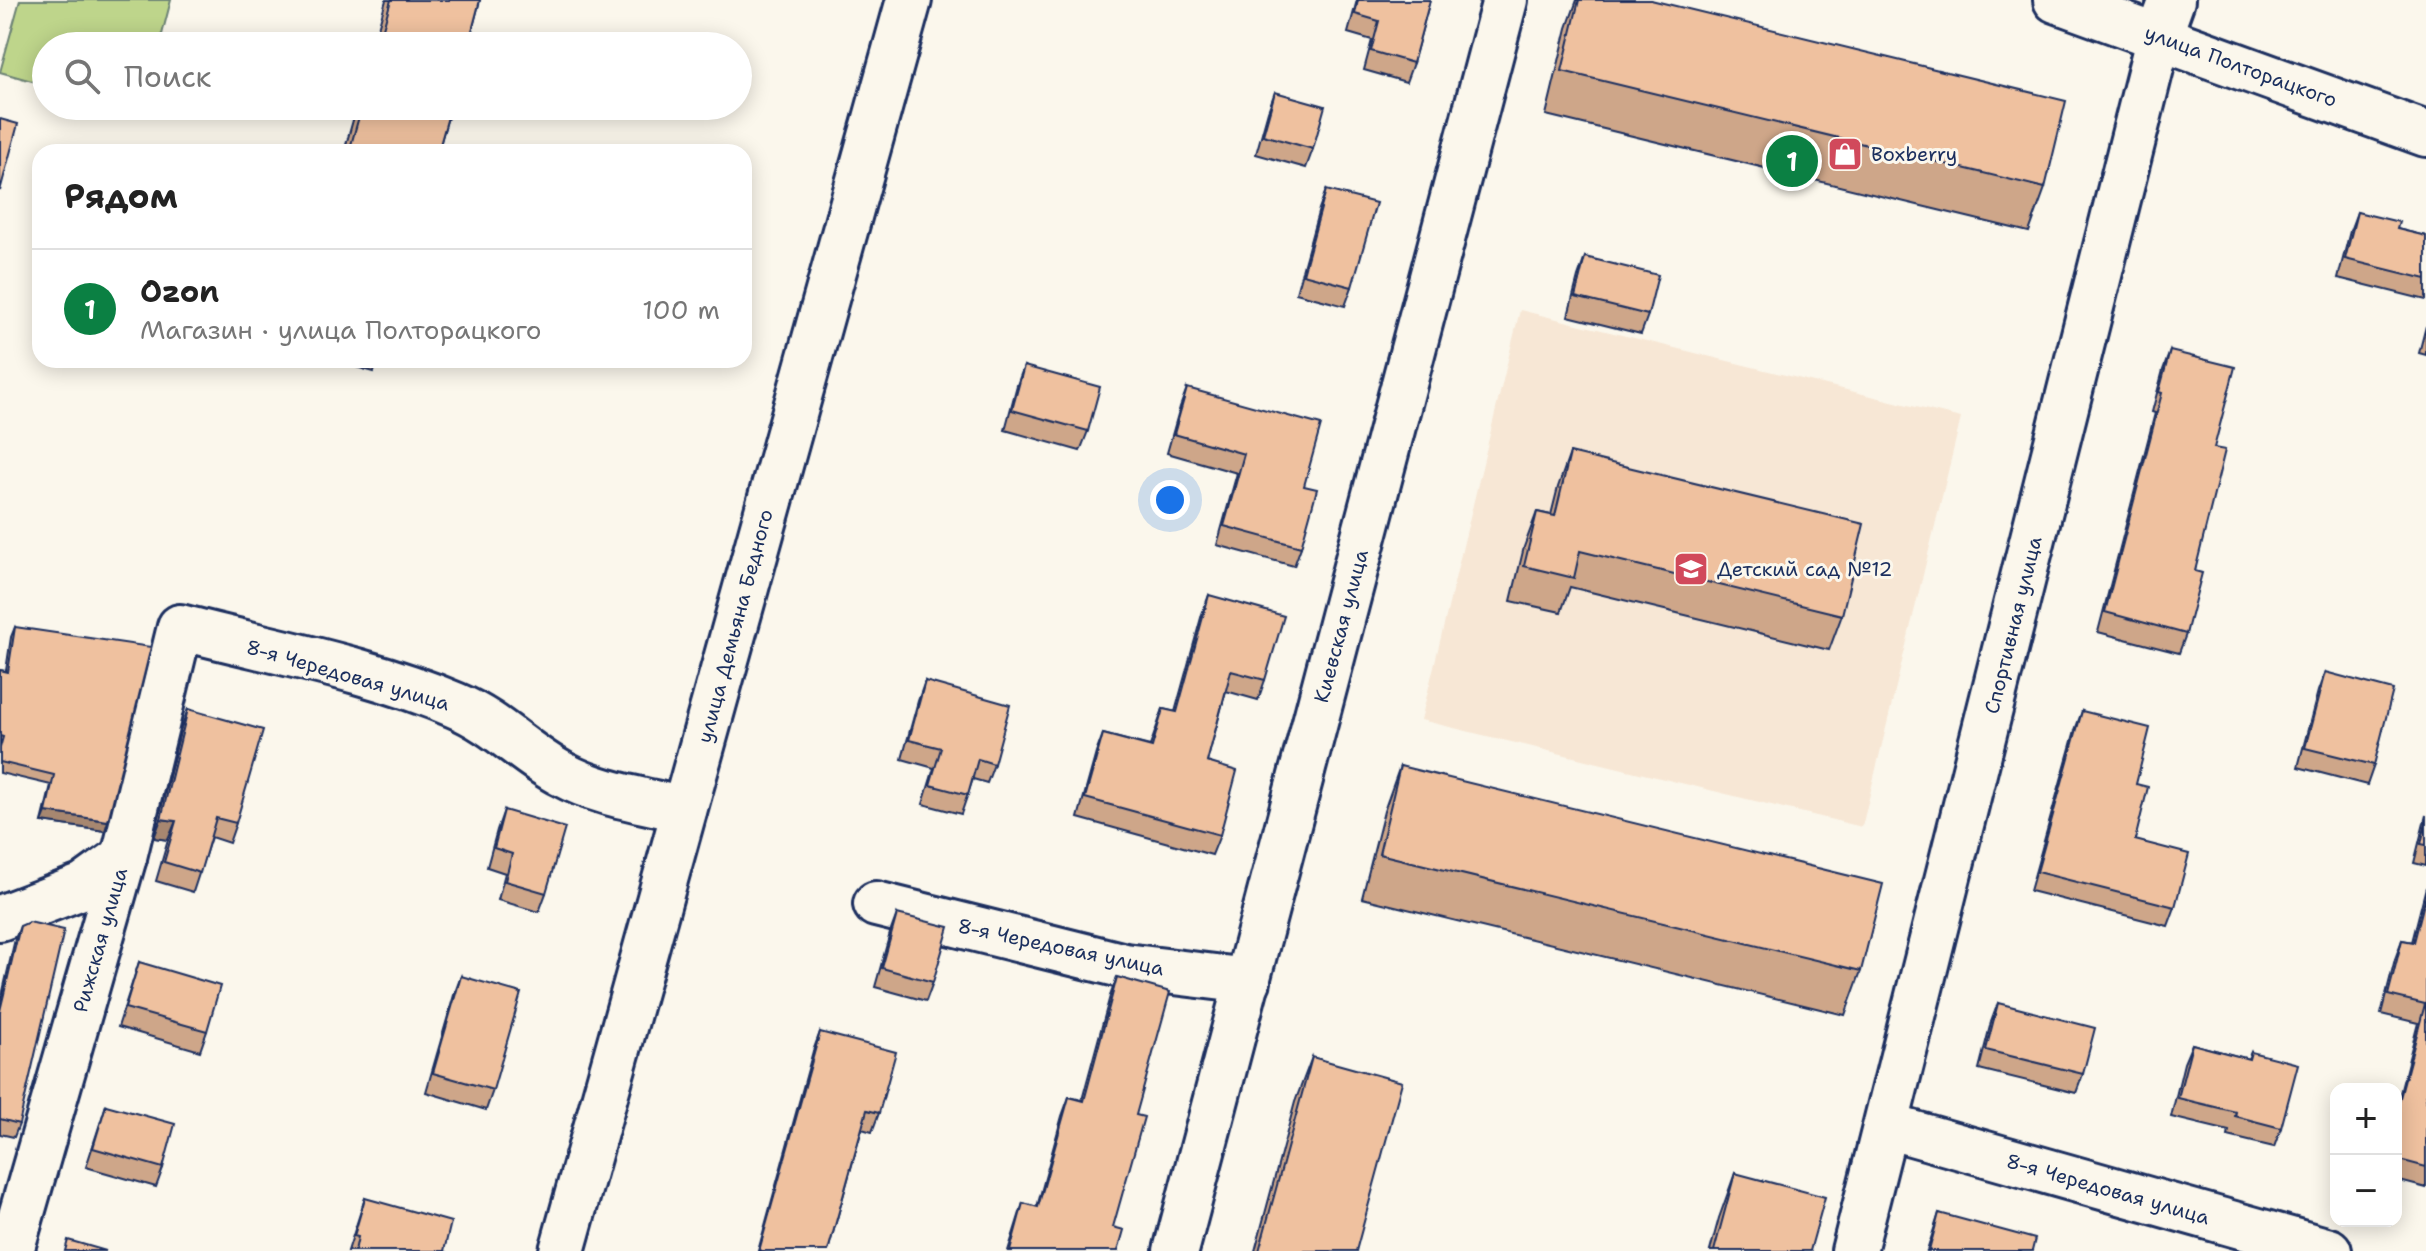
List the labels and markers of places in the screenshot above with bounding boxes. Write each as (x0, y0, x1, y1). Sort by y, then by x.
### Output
pin: 1 (1766, 131, 1818, 191)
shop icon: Boxberry (1826, 135, 1864, 173)
place label: Boxberry (1871, 141, 1957, 167)
school or university icon: Детский сад №12 (1672, 550, 1710, 588)
place label: Детский сад №12 (1717, 556, 1893, 582)

